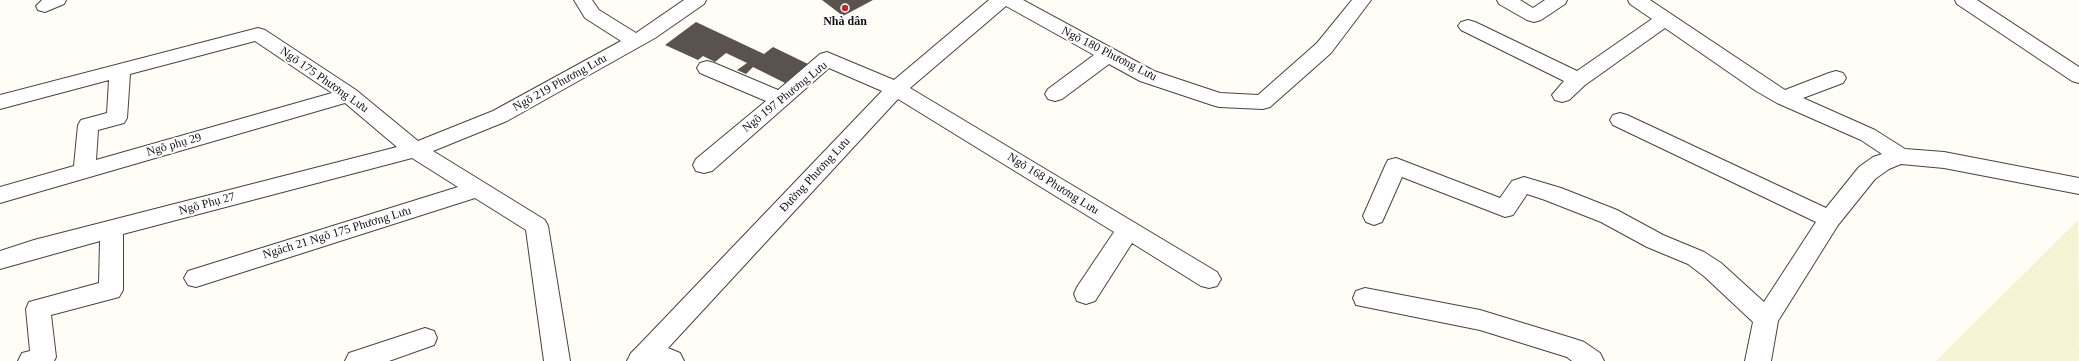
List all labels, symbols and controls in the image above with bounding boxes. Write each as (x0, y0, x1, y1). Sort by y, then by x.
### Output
marker: Nhà dân (840, 3, 850, 13)
place label: Nhà dân (823, 15, 867, 29)
street label: Ngõ 180 Phương Lưu (1059, 24, 1159, 84)
street label: Ngõ 175 Phương Lưu (277, 44, 371, 116)
street label: Ngõ 219 Phương Lưu (511, 51, 609, 115)
street label: Ngõ 197 Phương Lưu (740, 58, 830, 136)
street label: Ngõ phụ 29 (145, 130, 203, 160)
street label: Đường Phương Lưu (777, 135, 853, 215)
street label: Ngõ 168 Phương Lưu (1005, 150, 1101, 218)
street label: Ngõ Phụ 27 (177, 190, 237, 218)
street label: Ngách 21 Ngõ 175 Phương Lưu (261, 204, 413, 262)

